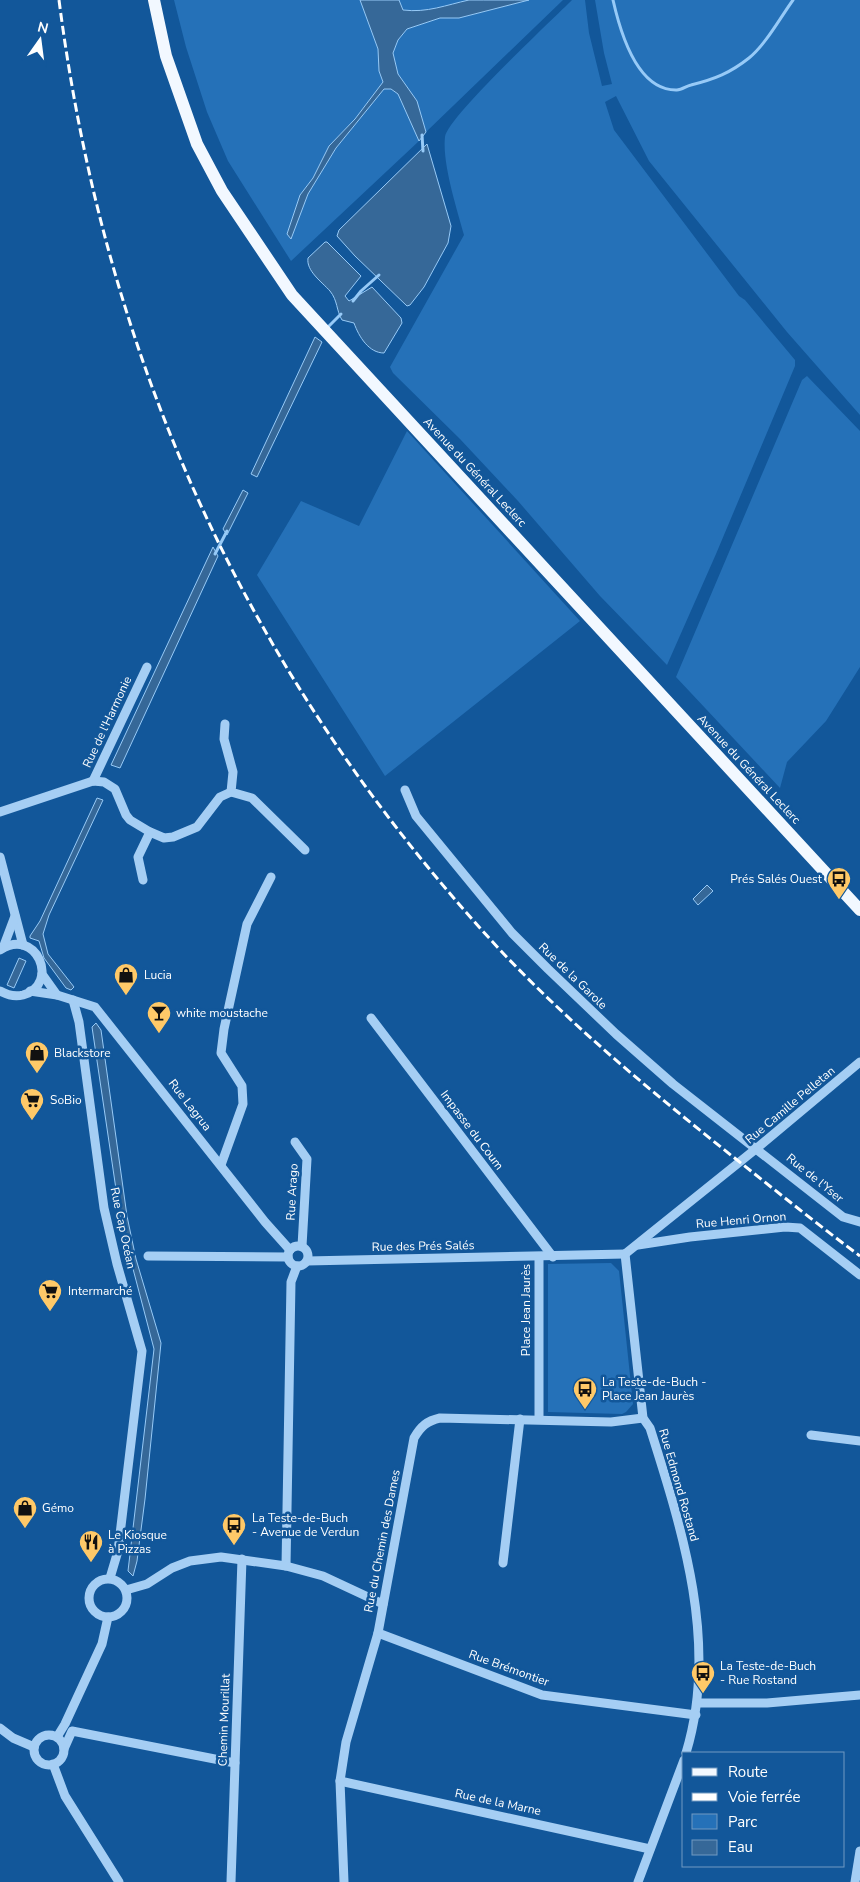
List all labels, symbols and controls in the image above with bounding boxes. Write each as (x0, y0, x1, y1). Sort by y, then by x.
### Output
north arrow (15, 15, 65, 65)
text: N (36, 17, 50, 38)
street label: Avenue du Général Leclerc (420, 414, 530, 531)
street label: Rue de l'Harmonie (79, 674, 135, 770)
street label: Avenue du Général Leclerc (694, 711, 804, 828)
bus stop icon: Prés Salés Ouest (826, 866, 852, 900)
place label: Prés Salés Ouest (730, 871, 823, 887)
street label: Rue de la Garole (535, 939, 611, 1013)
shop icon: Lucia (113, 962, 139, 996)
place label: Lucia (144, 967, 172, 983)
bar icon: white moustache (146, 1000, 172, 1034)
place label: white moustache (176, 1005, 268, 1021)
shop icon: Blackstore (24, 1040, 50, 1074)
place label: Blackstore (54, 1045, 111, 1061)
street label: Rue Camille Pelletan (742, 1063, 838, 1147)
street label: Rue Lagrua (165, 1076, 215, 1134)
supermarket icon: SoBio (19, 1087, 45, 1121)
street label: Impasse du Coum (437, 1087, 507, 1173)
place label: SoBio (50, 1092, 82, 1108)
street label: Rue de l'Yser (783, 1150, 847, 1206)
street label: Rue Arago (283, 1163, 302, 1221)
street label: Rue Cap Océan (107, 1186, 139, 1270)
street label: Rue Henri Ornon (695, 1208, 787, 1232)
street label: Rue des Prés Salés (371, 1237, 475, 1255)
street label: Place Jean Jaurès (518, 1264, 534, 1356)
supermarket icon: Intermarché (37, 1278, 63, 1312)
place label: Intermarché (68, 1283, 132, 1299)
place label: La Teste-de-Buch - Place Jean Jaurès (602, 1374, 706, 1404)
bus stop icon: La Teste-de-Buch - Place Jean Jaurès (572, 1376, 598, 1410)
street label: Rue Edmond Rostand (655, 1427, 703, 1543)
street label: Rue du Chemin des Dames (360, 1468, 404, 1614)
shop icon: Gémo (12, 1495, 38, 1529)
place label: Gémo (42, 1500, 74, 1516)
place label: La Teste-de-Buch - Avenue de Verdun (252, 1510, 359, 1540)
bus stop icon: La Teste-de-Buch - Avenue de Verdun (221, 1512, 247, 1546)
place label: Le Kiosque à Pizzas (108, 1527, 167, 1557)
restaurant icon: Le Kiosque à Pizzas (78, 1529, 104, 1563)
street label: Rue Brémontier (467, 1646, 552, 1690)
place label: La Teste-de-Buch - Rue Rostand (720, 1658, 816, 1688)
bus stop icon: La Teste-de-Buch - Rue Rostand (690, 1660, 716, 1694)
street label: Chemin Mourillat (214, 1673, 234, 1767)
legend (682, 1752, 845, 1867)
text: Route (728, 1762, 768, 1782)
street label: Rue de la Marne (453, 1785, 543, 1819)
text: Voie ferrée (727, 1787, 800, 1807)
text: Parc (728, 1812, 757, 1832)
text: Eau (728, 1837, 753, 1857)

